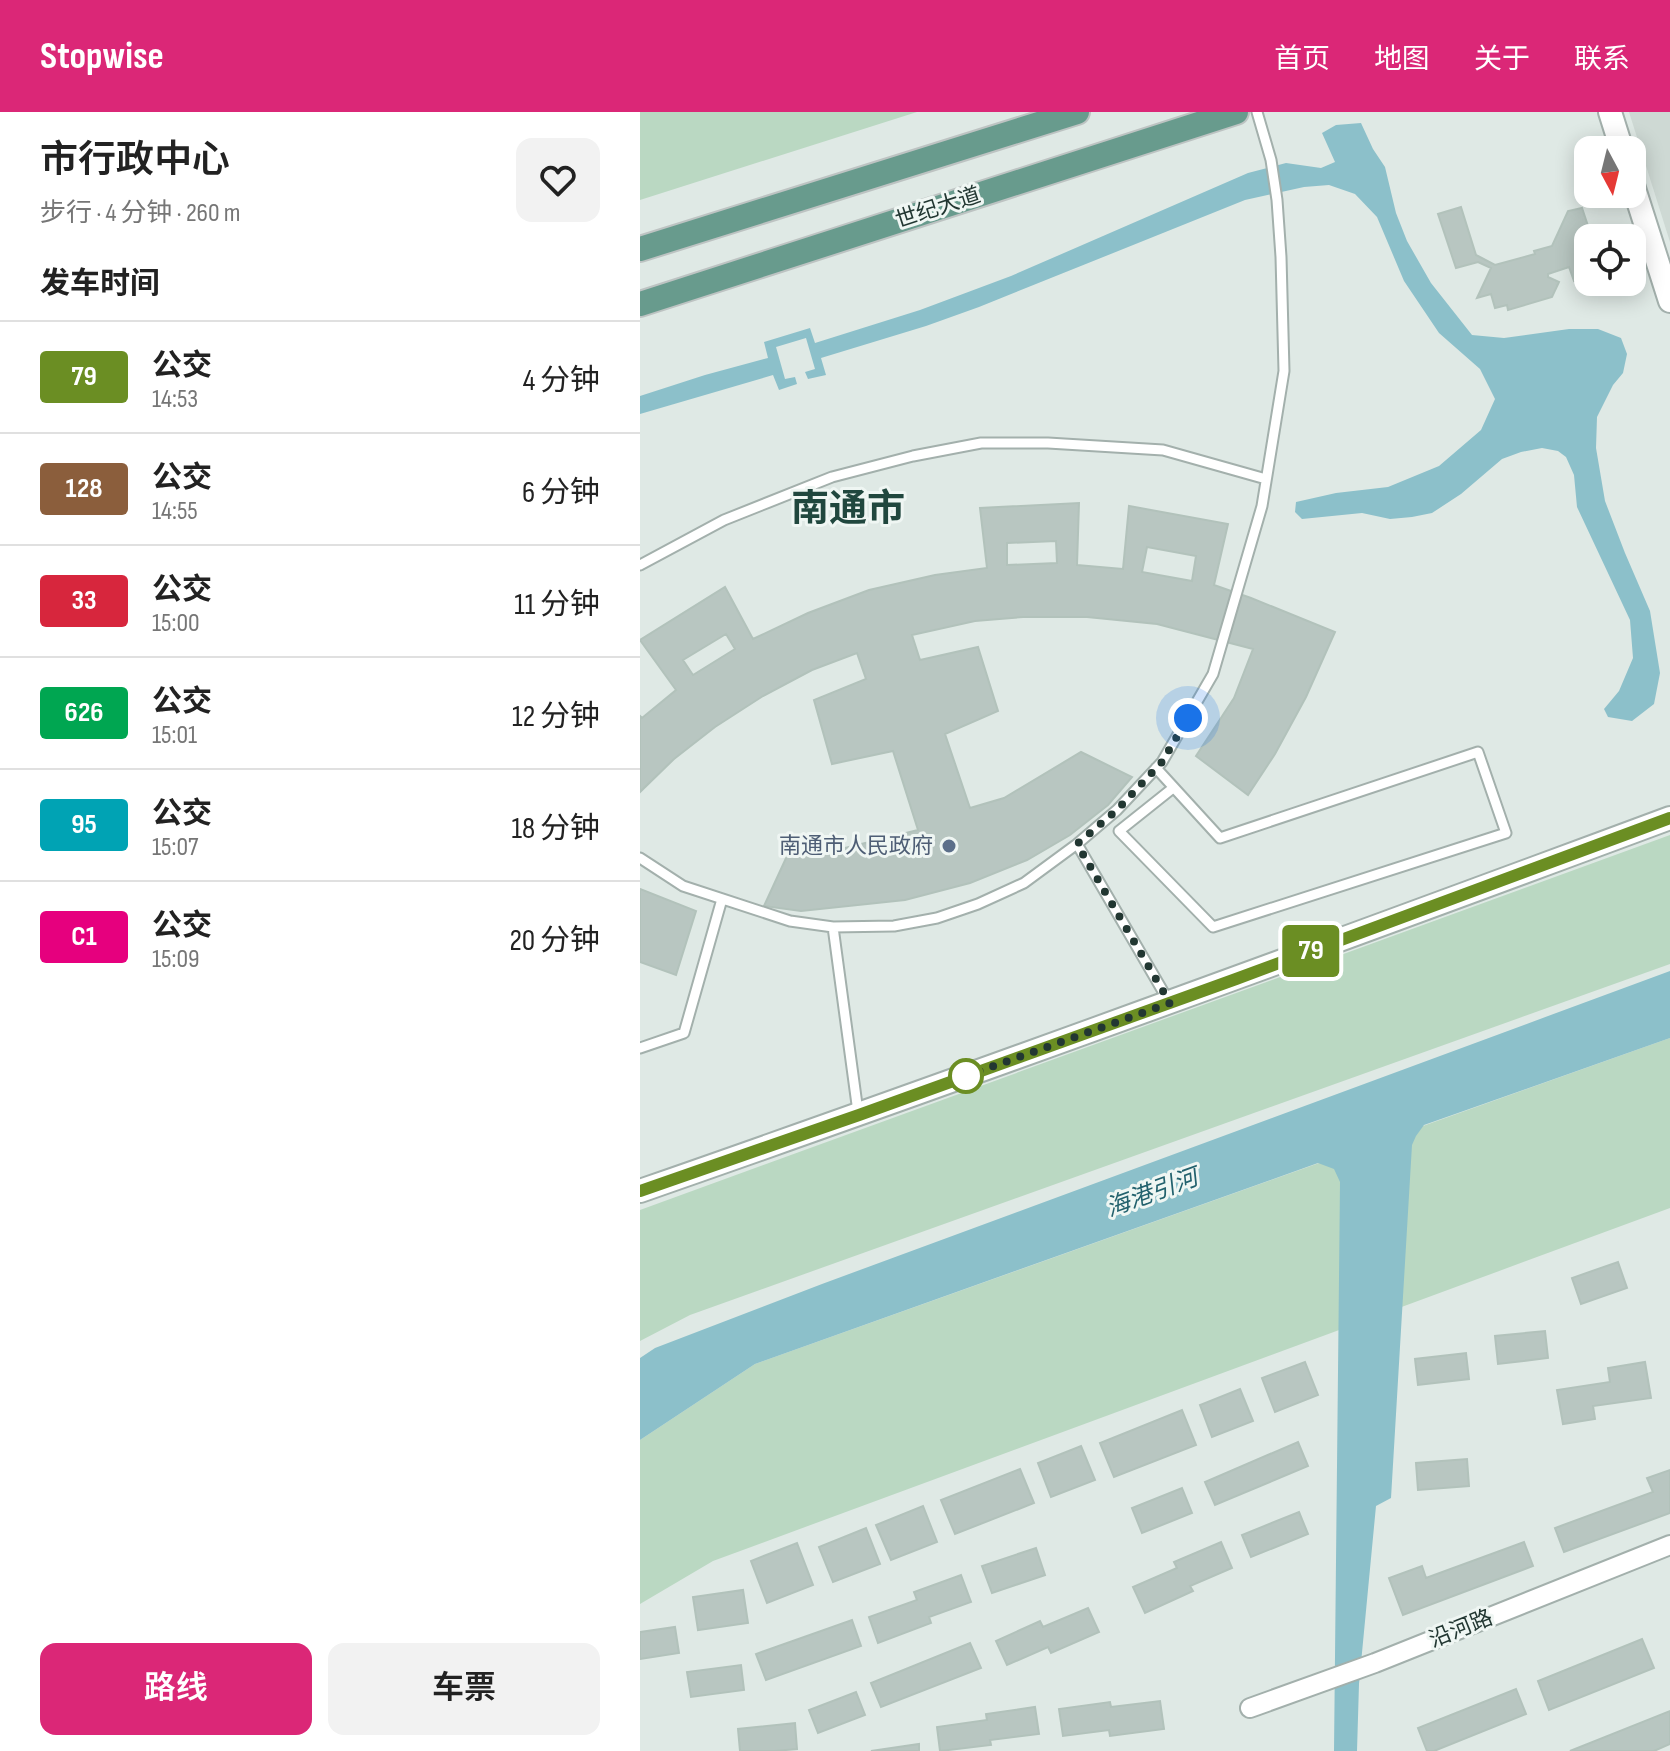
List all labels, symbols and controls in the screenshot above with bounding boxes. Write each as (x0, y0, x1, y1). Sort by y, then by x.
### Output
text: Stopwise (40, 34, 164, 79)
text: 首页 (1274, 43, 1330, 76)
text: 地图 (1374, 43, 1430, 76)
text: 关于 (1474, 43, 1530, 76)
text: 联系 (1574, 43, 1630, 76)
north arrow (1574, 136, 1646, 208)
map controls (1574, 136, 1646, 296)
text: 市行政中心 (40, 138, 230, 183)
button: heart (516, 138, 600, 222)
street label: 世纪大道 (892, 182, 984, 234)
text: 步行 · 4 分钟 · 260 m (40, 198, 240, 229)
button: locate (1574, 224, 1646, 296)
text: 发车时间 (40, 266, 160, 302)
text: 公交 (152, 348, 212, 384)
text: 79 (71, 360, 97, 393)
text: 4 分钟 (523, 363, 600, 399)
text: 14:53 (152, 384, 198, 415)
text: 公交 (152, 460, 212, 496)
text: 128 (66, 472, 102, 505)
text: 6 分钟 (522, 475, 600, 511)
district label: 南通市 (791, 487, 905, 532)
text: 14:55 (152, 496, 198, 527)
text: 公交 (152, 572, 212, 608)
text: 33 (71, 584, 97, 617)
text: 11 分钟 (514, 587, 600, 623)
text: 15:00 (152, 608, 200, 639)
text: 公交 (152, 684, 212, 720)
text: 626 (65, 696, 103, 729)
your location (1168, 698, 1208, 738)
text: 12 分钟 (512, 699, 600, 735)
text: 15:01 (152, 720, 197, 751)
text: 公交 (152, 796, 212, 832)
text: 95 (71, 808, 97, 841)
text: 18 分钟 (512, 811, 600, 847)
text: 15:07 (152, 832, 198, 863)
place label: 南通市人民政府 (779, 833, 933, 860)
marker: 南通市人民政府 (940, 837, 958, 855)
text: 公交 (152, 908, 212, 944)
text: C1 (71, 920, 97, 953)
text: 20 分钟 (509, 923, 600, 959)
line badge: 79 (1275, 925, 1347, 977)
text: 79 (1298, 934, 1324, 967)
text: 15:09 (152, 944, 200, 975)
unlabelled marker (949, 1059, 983, 1093)
water label: 海港引河 (1102, 1162, 1206, 1223)
street label: 沿河路 (1425, 1604, 1497, 1654)
button: 路线 (40, 1643, 312, 1735)
button: 车票 (328, 1643, 600, 1735)

